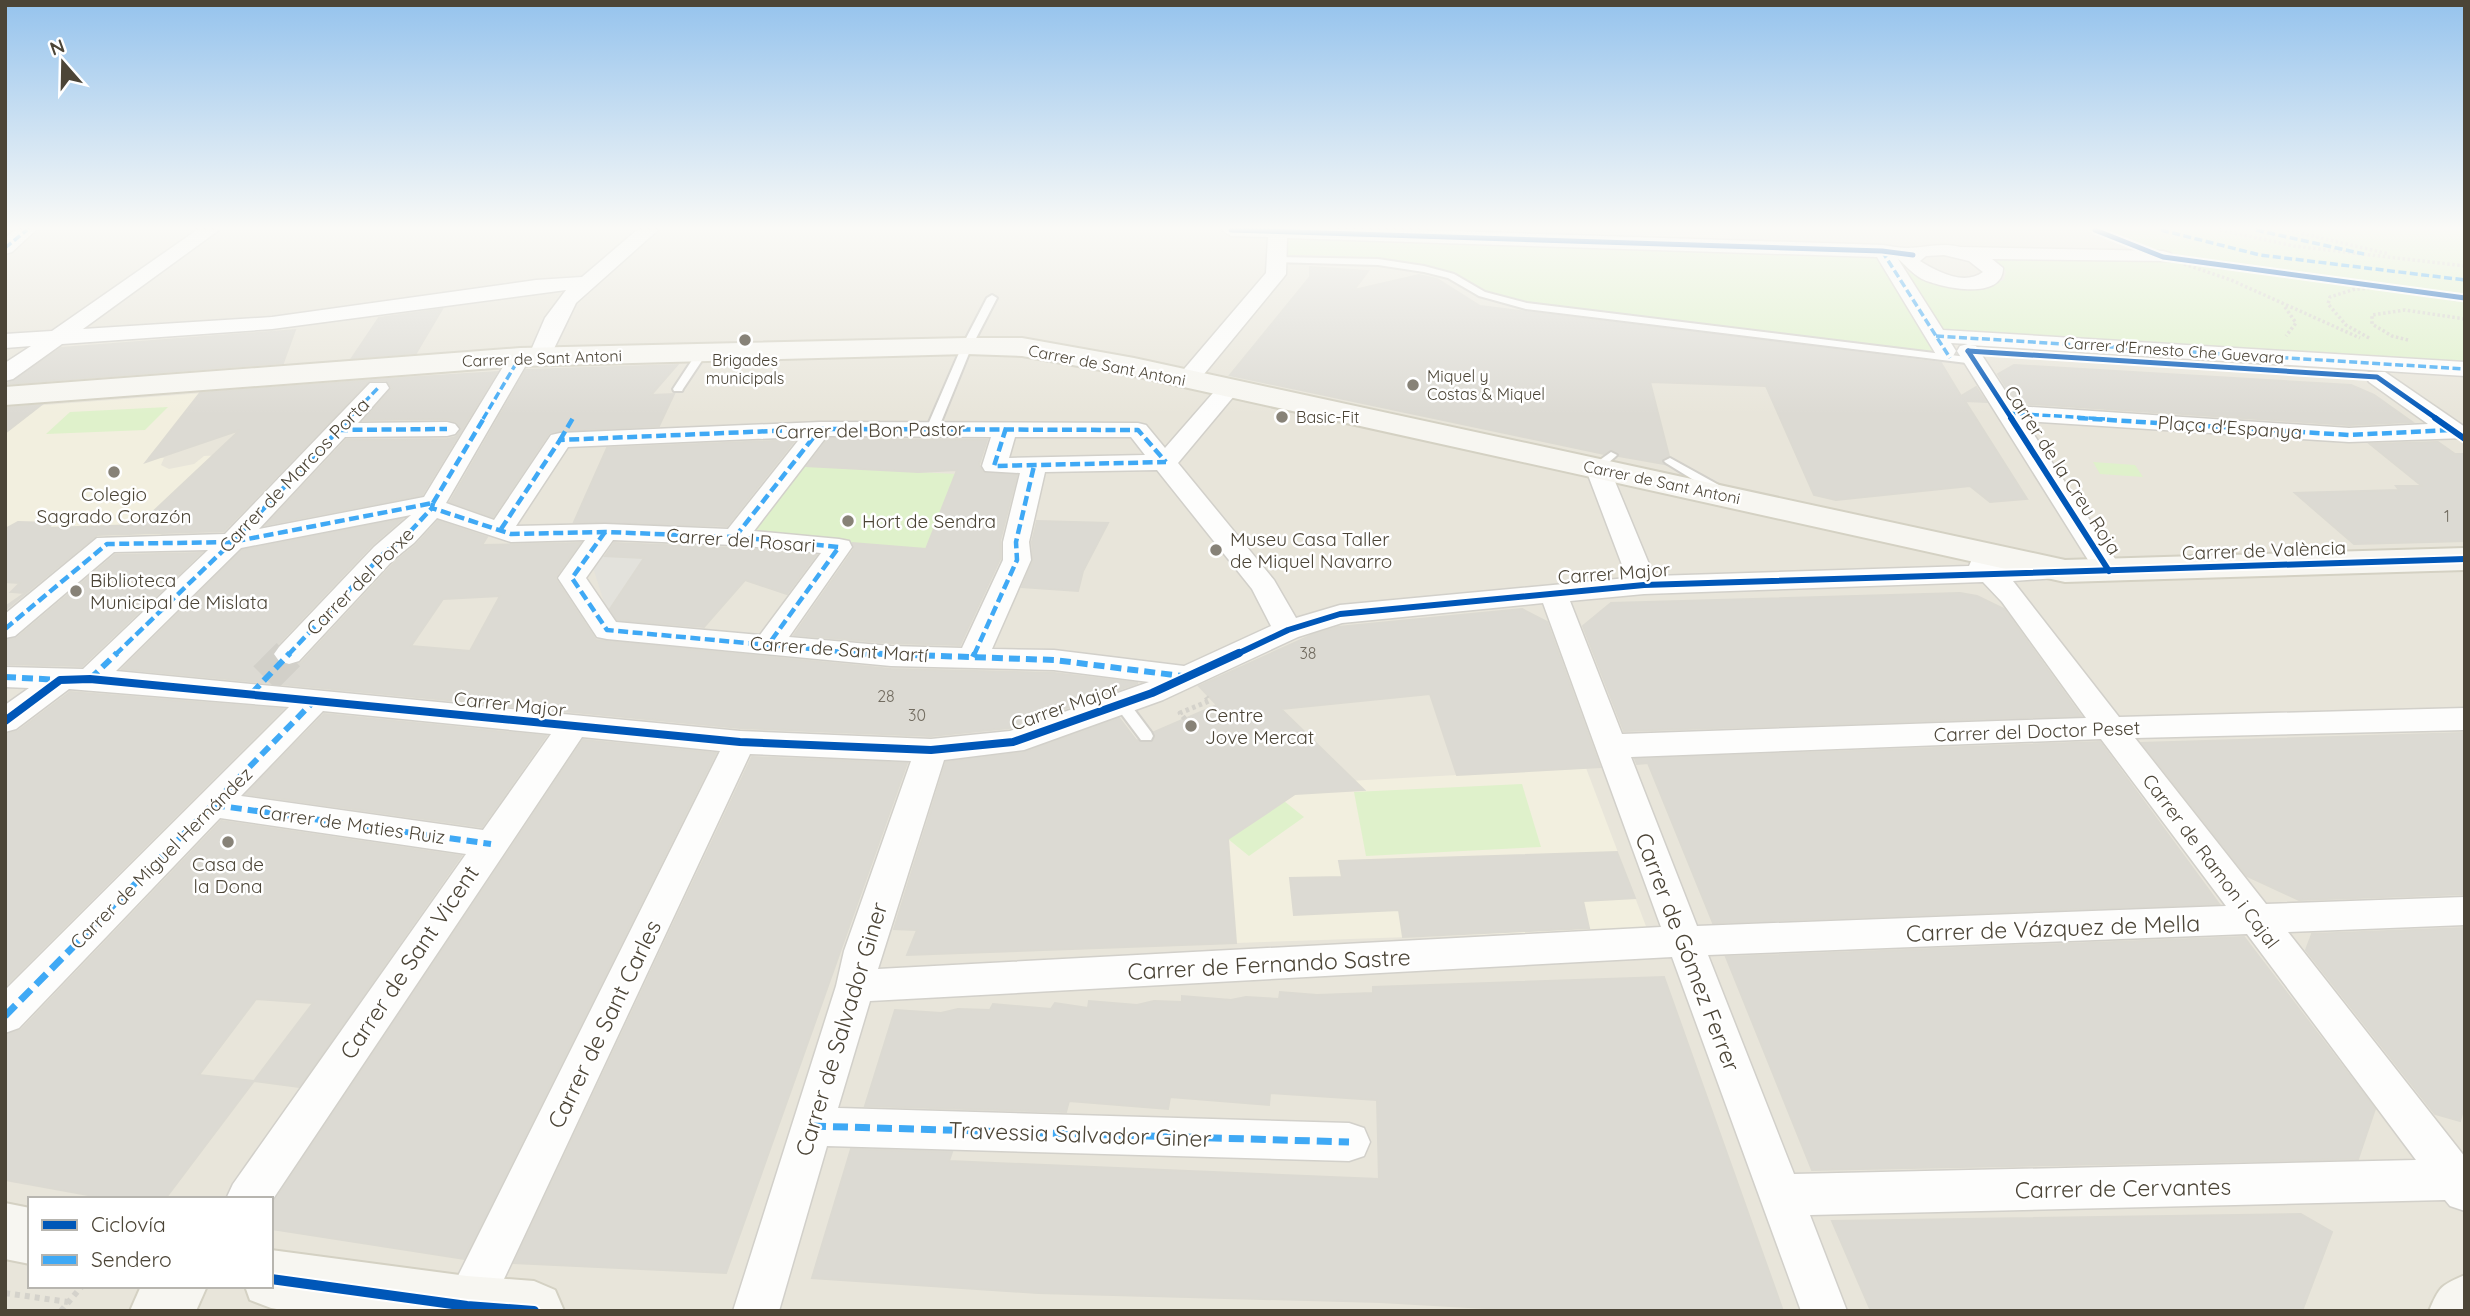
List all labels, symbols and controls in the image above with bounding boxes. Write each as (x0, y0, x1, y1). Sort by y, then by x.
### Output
north arrow (28, 28, 98, 98)
text: N (47, 33, 68, 61)
marker: Brigades municipals (737, 332, 753, 348)
street label: Carrer d'Ernesto Che Guevara (2063, 332, 2285, 368)
street label: Carrer de Sant Antoni (1027, 340, 1187, 390)
street label: Carrer de Sant Antoni (462, 345, 622, 371)
place label: Brigades municipals (706, 350, 784, 388)
place label: Miquel y Costas & Miquel (1427, 366, 1545, 404)
marker: Miquel y Costas & Miquel (1405, 377, 1421, 393)
street label: Carrer de la Creu Roja (1999, 381, 2127, 559)
street label: Carrer de Marcos Porta (214, 392, 374, 558)
place label: Basic-Fit (1296, 407, 1359, 427)
marker: Basic-Fit (1274, 409, 1290, 425)
street label: Plaça d'Espanya (2157, 410, 2303, 444)
street label: Carrer del Bon Pastor (775, 416, 966, 444)
street label: Carrer de Sant Antoni (1582, 456, 1742, 508)
marker: Colegio Sagrado Corazón (106, 464, 122, 480)
place label: Colegio Sagrado Corazón (37, 482, 191, 528)
house number: 1 (2444, 506, 2450, 526)
place label: Hort de Sendra (862, 509, 996, 533)
marker: Hort de Sendra (840, 513, 856, 529)
street label: Carrer del Porxe (301, 522, 419, 640)
street label: Carrer del Rosari (666, 523, 816, 557)
place label: Museu Casa Taller de Miquel Navarro (1230, 527, 1392, 573)
street label: Carrer de València (2182, 535, 2346, 565)
marker: Museu Casa Taller de Miquel Navarro (1208, 542, 1224, 558)
street label: Carrer Major (1557, 557, 1672, 589)
place label: Biblioteca Municipal de Mislata (90, 568, 268, 614)
marker: Biblioteca Municipal de Mislata (68, 583, 84, 599)
street label: Carrer de Sant Martí (749, 631, 930, 667)
house number: 38 (1299, 643, 1317, 663)
street label: Carrer Major (1008, 676, 1123, 736)
street label: Carrer Major (453, 686, 568, 722)
house number: 28 (877, 686, 895, 706)
place label: Centre Jove Mercat (1205, 703, 1314, 749)
house number: 30 (908, 705, 926, 725)
street label: Carrer del Doctor Peset (1933, 715, 2141, 747)
marker: Centre Jove Mercat (1183, 718, 1199, 734)
street label: Carrer de Miguel Hernández (65, 762, 257, 954)
street label: Carrer de Ramon i Cajal (2138, 769, 2284, 953)
street label: Carrer de Maties Ruiz (257, 799, 447, 849)
street label: Carrer de Gómez Ferrer (1629, 829, 1747, 1076)
marker: Casa de la Dona (220, 834, 236, 850)
place label: Casa de la Dona (192, 852, 264, 898)
street label: Carrer de Sant Vicent (333, 859, 485, 1065)
street label: Carrer de Salvador Giner (789, 898, 894, 1160)
street label: Carrer de Vázquez de Mella (1905, 908, 2201, 948)
street label: Carrer de Sant Carles (541, 915, 667, 1133)
street label: Carrer de Fernando Sastre (1127, 942, 1411, 986)
street label: Travessia Salvador Giner (948, 1115, 1212, 1153)
street label: Carrer de Cervantes (2015, 1172, 2231, 1204)
legend (28, 1197, 273, 1288)
text: Ciclovía (91, 1211, 166, 1237)
text: Sendero (91, 1246, 172, 1272)

